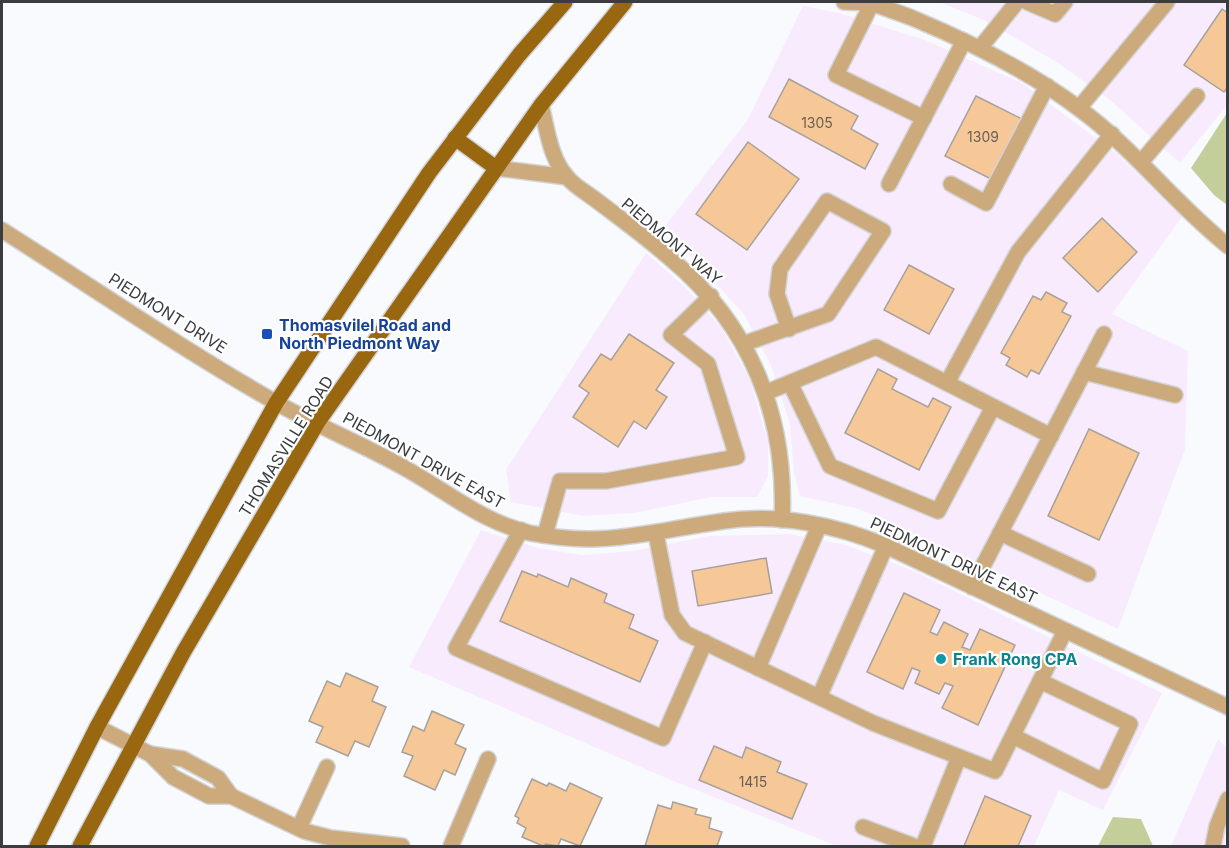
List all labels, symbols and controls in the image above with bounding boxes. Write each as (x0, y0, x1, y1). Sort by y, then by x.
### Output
house number: 1305 (801, 114, 833, 131)
house number: 1309 (967, 128, 999, 145)
street label: PIEDMONT WAY (618, 193, 726, 289)
street label: PIEDMONT DRIVE (105, 268, 231, 358)
place label: Thomasvilel Road and North Piedmont Way (279, 315, 451, 353)
marker: Thomasvilel Road and North Piedmont Way (260, 327, 274, 341)
street label: THOMASVILLE ROAD (235, 372, 337, 520)
street label: PIEDMONT DRIVE EAST (340, 407, 508, 513)
street label: PIEDMONT DRIVE EAST (867, 513, 1041, 607)
place label: Frank Rong CPA (953, 649, 1078, 669)
marker: Frank Rong CPA (934, 652, 948, 666)
house number: 1415 (739, 773, 767, 790)

